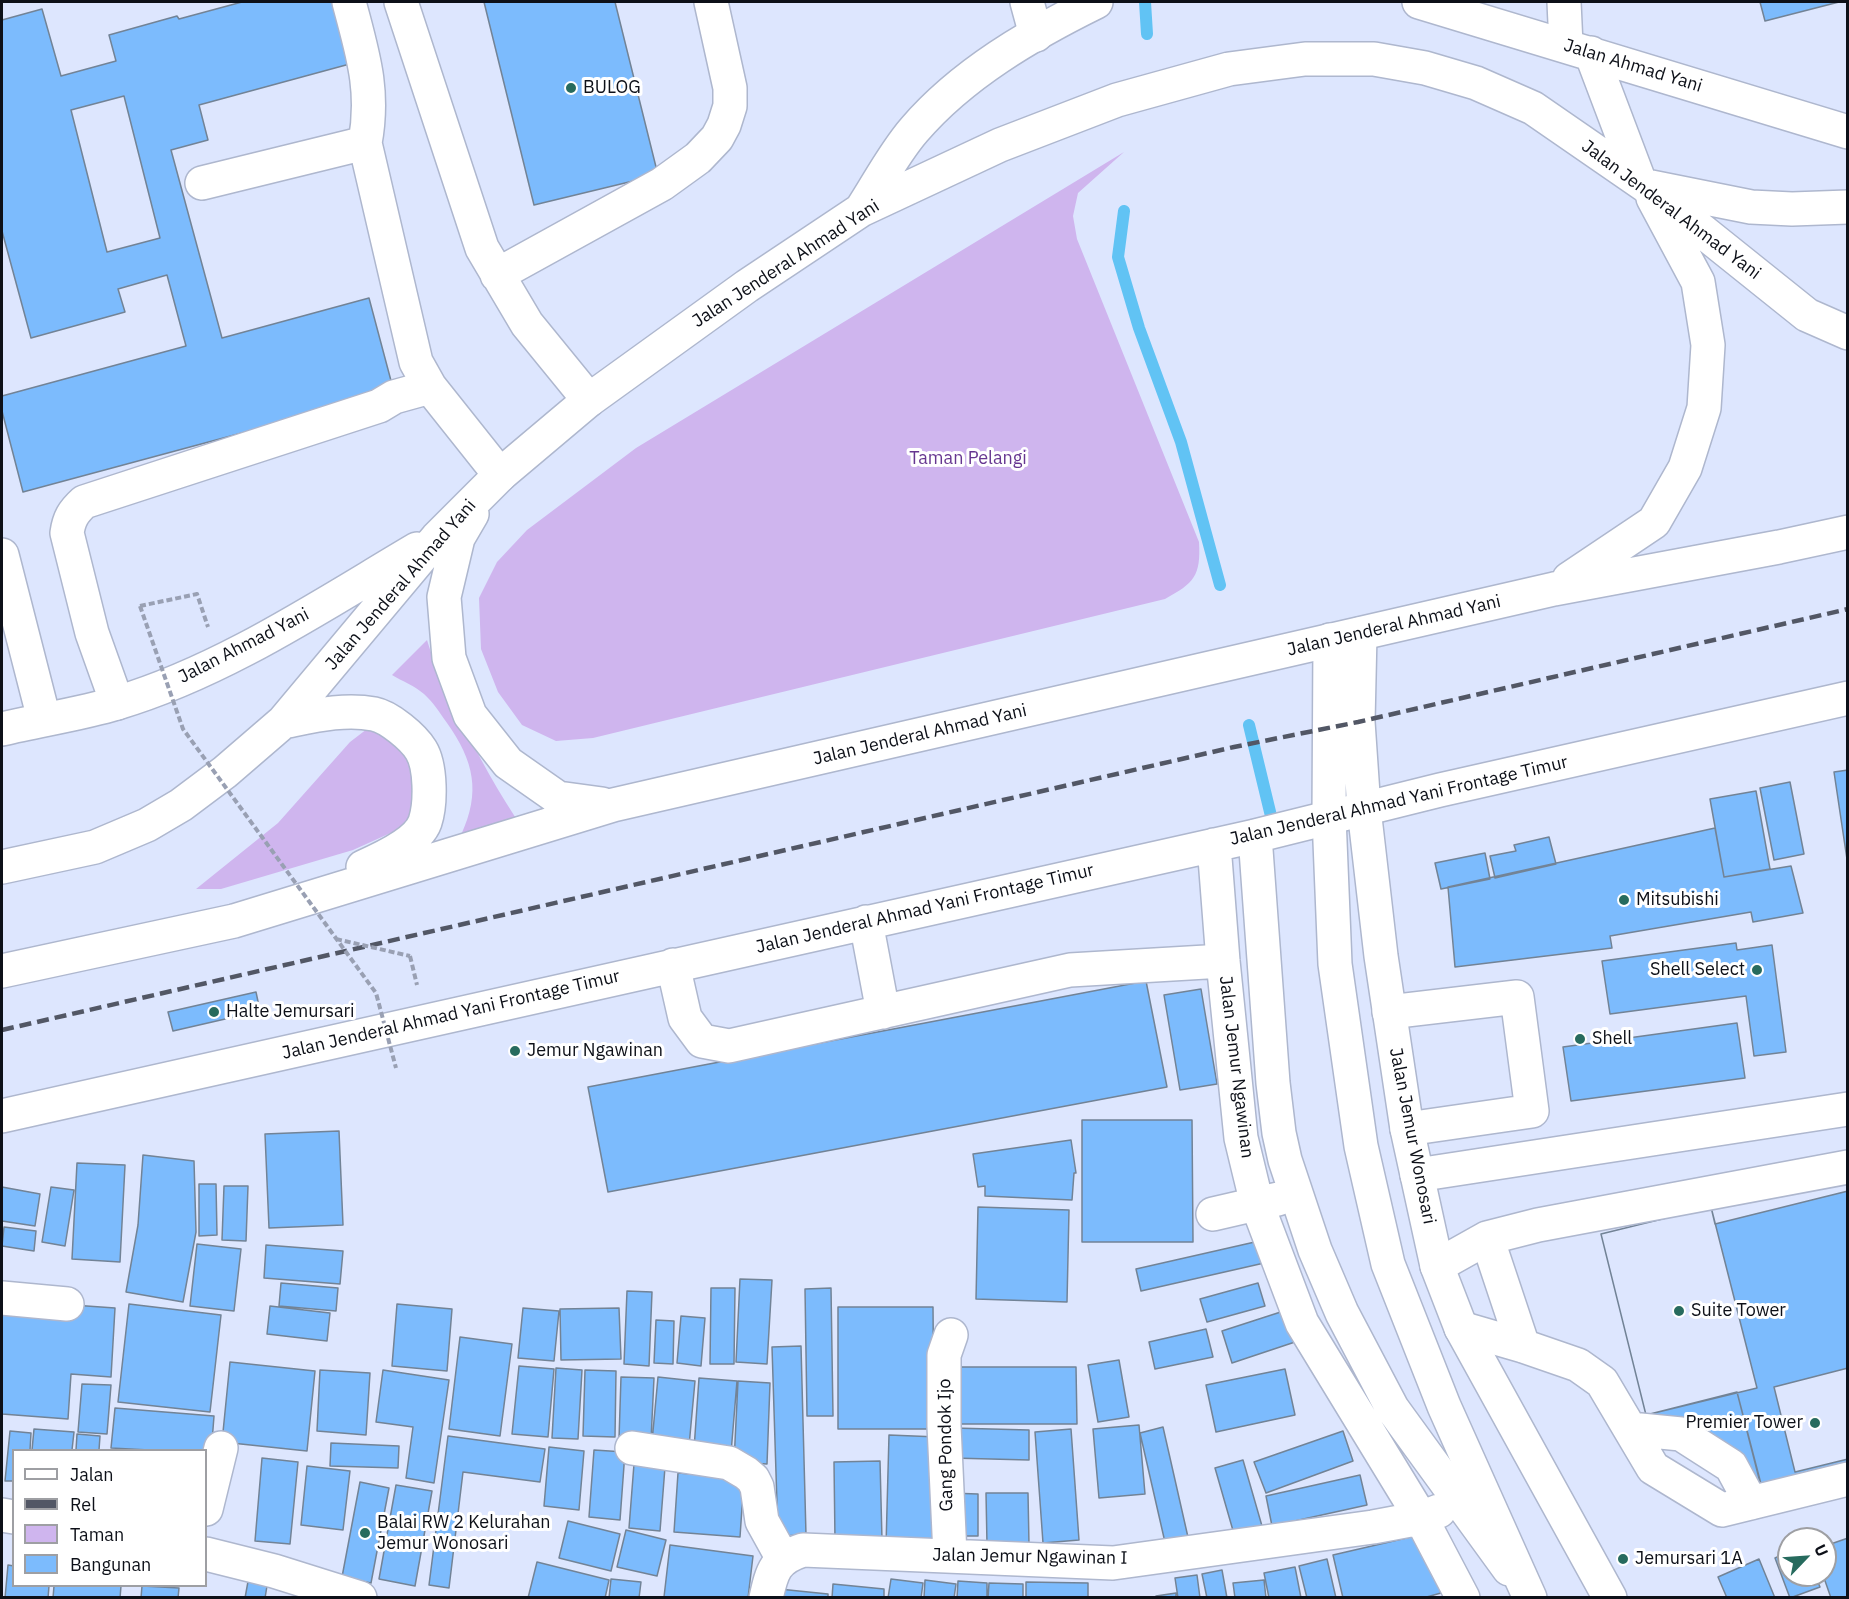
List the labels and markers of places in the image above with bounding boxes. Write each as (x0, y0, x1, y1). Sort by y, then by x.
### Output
place label: BULOG (583, 77, 641, 99)
marker: BULOG (564, 81, 578, 95)
place label: Mitsubishi (1636, 889, 1719, 911)
marker: Mitsubishi (1617, 893, 1631, 907)
place label: Shell Select (1650, 959, 1745, 981)
marker: Shell Select (1750, 963, 1764, 977)
place label: Halte Jemursari (226, 1001, 355, 1023)
marker: Halte Jemursari (207, 1005, 221, 1019)
place label: Shell (1592, 1028, 1632, 1050)
marker: Shell (1573, 1032, 1587, 1046)
place label: Jemur Ngawinan (527, 1040, 663, 1062)
marker: Jemur Ngawinan (508, 1044, 522, 1058)
place label: Suite Tower (1691, 1300, 1786, 1322)
marker: Suite Tower (1672, 1304, 1686, 1318)
place label: Premier Tower (1686, 1412, 1803, 1434)
marker: Premier Tower (1808, 1416, 1822, 1430)
place label: Balai RW 2 Kelurahan Jemur Wonosari (377, 1512, 551, 1555)
marker: Balai RW 2 Kelurahan Jemur Wonosari (358, 1526, 372, 1540)
place label: Jemursari 1A (1635, 1548, 1743, 1570)
marker: Jemursari 1A (1616, 1552, 1630, 1566)

